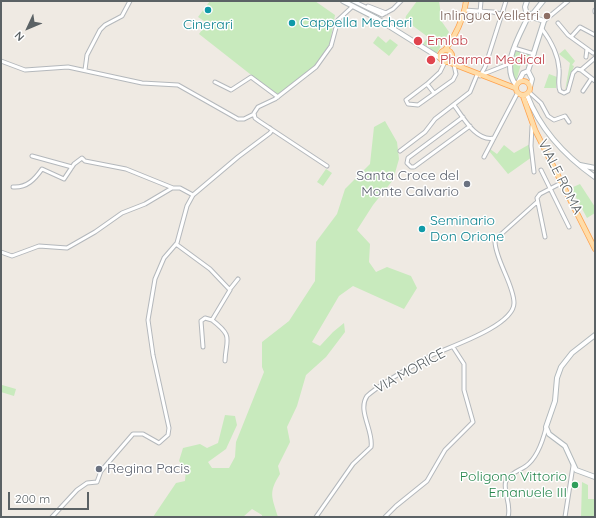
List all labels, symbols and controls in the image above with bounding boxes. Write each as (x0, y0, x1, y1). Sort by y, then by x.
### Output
marker: Cinerari (203, 5, 213, 15)
north arrow (8, 8, 48, 48)
place label: Inlingua Velletri (440, 8, 539, 24)
marker: Inlingua Velletri (542, 11, 552, 21)
place label: Cappella Mecheri (300, 15, 412, 31)
place label: Cinerari (183, 17, 233, 33)
marker: Cappella Mecheri (287, 18, 297, 28)
text: N (12, 29, 27, 44)
place label: Emlab (427, 33, 468, 49)
marker: Emlab (412, 35, 424, 47)
place label: Pharma Medical (440, 52, 545, 68)
marker: Pharma Medical (425, 54, 437, 66)
street label: VIALE ROMA (534, 137, 586, 217)
place label: Santa Croce del Monte Calvario (356, 168, 459, 200)
marker: Santa Croce del Monte Calvario (462, 179, 472, 189)
place label: Seminario Don Orione (430, 213, 504, 246)
marker: Seminario Don Orione (417, 224, 427, 234)
street label: VIA MORICE (372, 345, 448, 397)
place label: Regina Pacis (107, 461, 190, 477)
marker: Regina Pacis (94, 464, 104, 474)
place label: Poligono Vittorio Emanuele III (460, 469, 567, 502)
marker: Poligono Vittorio Emanuele III (570, 480, 580, 490)
scale bar (10, 484, 91, 510)
text: 200 m (15, 491, 50, 506)

